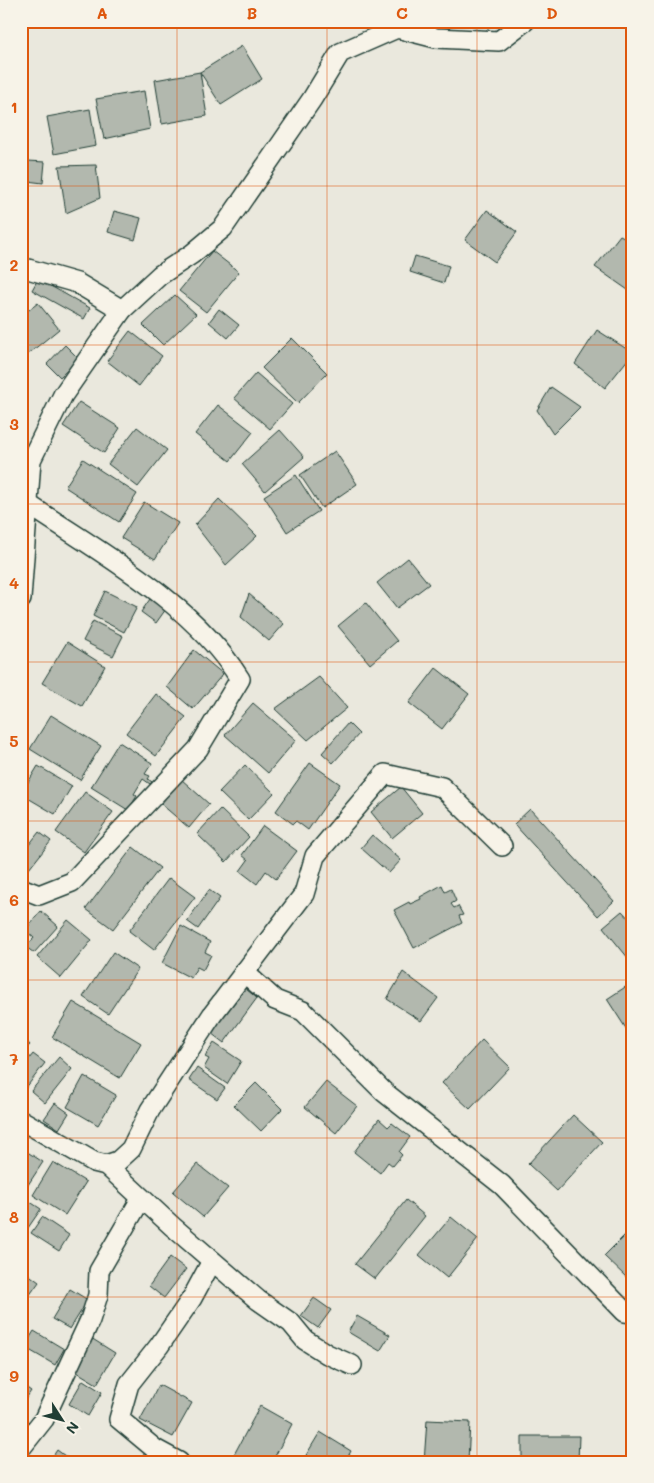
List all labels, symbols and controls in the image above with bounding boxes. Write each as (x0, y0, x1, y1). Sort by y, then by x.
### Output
text: A (96, 2, 108, 23)
text: B (247, 2, 257, 23)
text: C (396, 2, 408, 23)
text: D (546, 2, 558, 23)
text: 1 (10, 96, 18, 117)
text: 2 (10, 254, 19, 275)
text: 3 (9, 413, 19, 434)
text: 4 (9, 572, 19, 593)
text: 5 (9, 730, 19, 751)
text: 6 (9, 889, 19, 910)
text: 7 (10, 1048, 19, 1069)
text: 8 (9, 1206, 19, 1227)
text: 9 (9, 1365, 19, 1386)
north arrow (38, 1396, 88, 1446)
text: N (62, 1418, 84, 1438)

